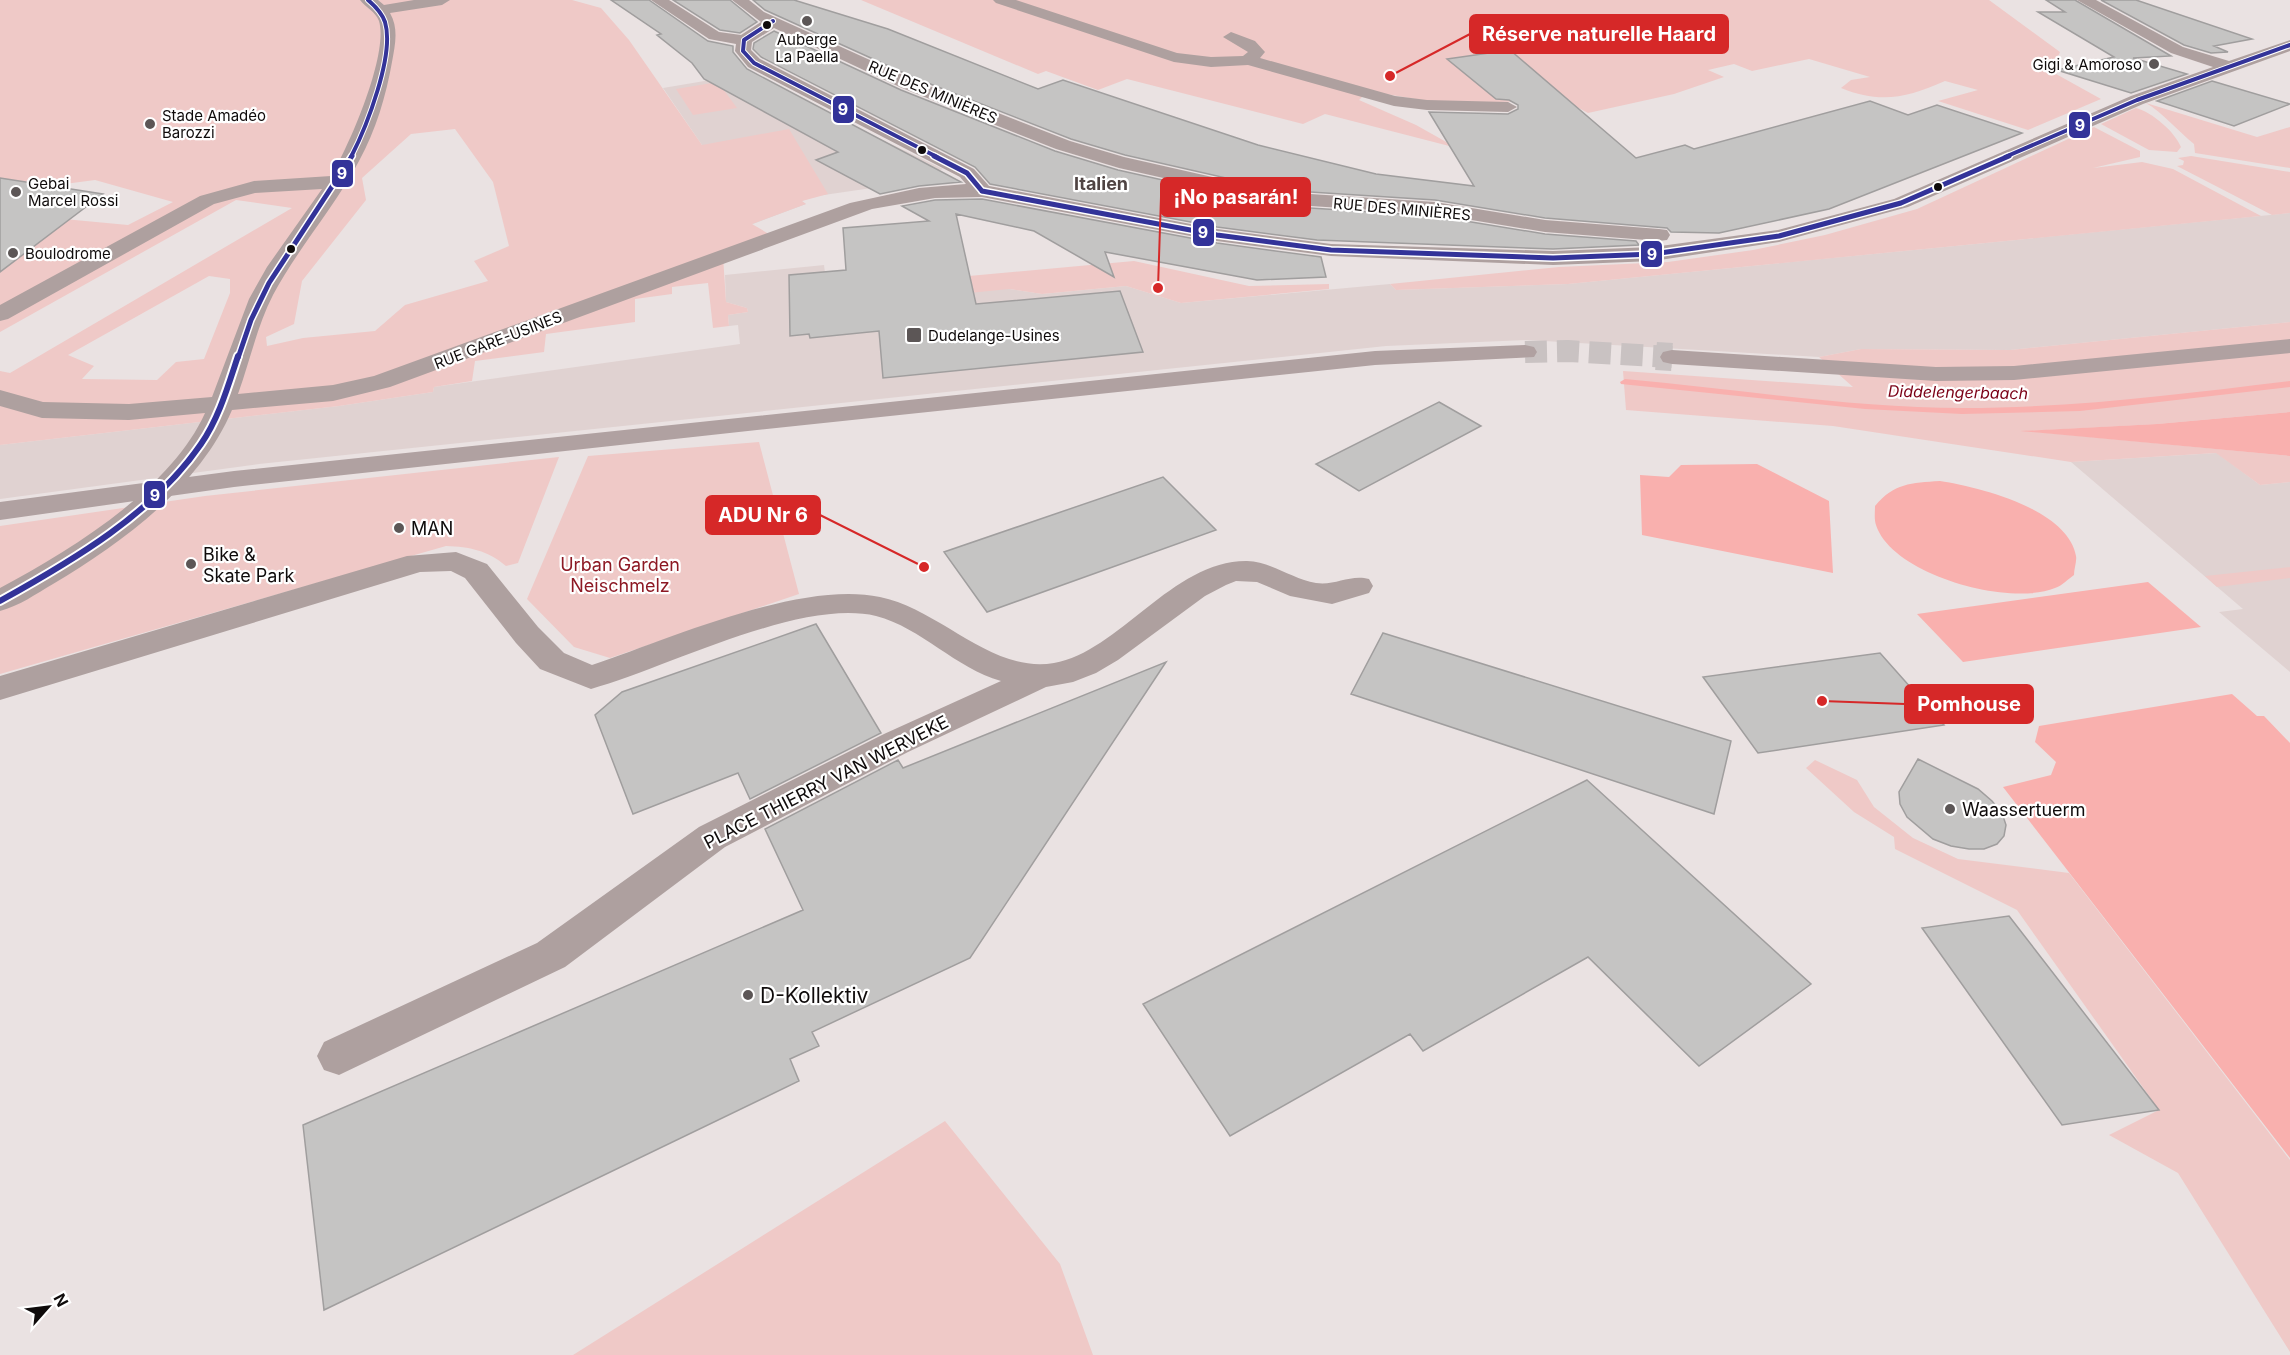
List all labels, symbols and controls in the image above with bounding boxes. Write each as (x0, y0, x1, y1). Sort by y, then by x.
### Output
marker: Auberge La Paella (800, 14, 814, 28)
callout: Réserve naturelle Haard (1470, 15, 1728, 53)
unlabelled marker (761, 19, 773, 31)
text: Réserve naturelle Haard (1482, 22, 1716, 46)
place label: Auberge La Paella (775, 30, 839, 66)
place label: Gigi & Amoroso (2032, 55, 2142, 74)
street label: RUE DES MINIÈRES (866, 56, 1000, 128)
marker: Gigi & Amoroso (2147, 57, 2161, 71)
line badge: 9 (832, 95, 855, 124)
text: 9 (838, 99, 848, 119)
place label: Stade Amadéo Barozzi (162, 106, 266, 142)
line badge: 9 (2068, 111, 2091, 139)
text: 9 (2075, 115, 2085, 135)
marker: Stade Amadéo Barozzi (143, 117, 157, 131)
unlabelled marker (916, 144, 928, 156)
line badge: 9 (331, 159, 354, 188)
text: 9 (337, 163, 347, 183)
district label: Italien (1074, 173, 1128, 194)
place label: Gebai Marcel Rossi (28, 174, 118, 210)
callout: ¡No pasarán! (1161, 178, 1310, 216)
unlabelled marker (1932, 181, 1944, 193)
marker: Gebai Marcel Rossi (9, 185, 23, 199)
text: ¡No pasarán! (1174, 185, 1298, 209)
street label: RUE DES MINIÈRES (1332, 194, 1472, 224)
line badge: 9 (1192, 218, 1215, 247)
text: 9 (1198, 222, 1208, 242)
line badge: 9 (1640, 240, 1663, 268)
unlabelled marker (285, 243, 297, 255)
place label: Boulodrome (25, 244, 111, 263)
text: 9 (1647, 244, 1657, 264)
marker: Boulodrome (6, 246, 20, 260)
street label: RUE GARE-USINES (431, 307, 565, 373)
marker: Dudelange-Usines (905, 326, 923, 344)
place label: Dudelange-Usines (928, 326, 1060, 345)
water label: Diddelengerbaach (1888, 381, 2028, 403)
line badge: 9 (143, 480, 166, 509)
text: 9 (150, 485, 160, 505)
callout: ADU Nr 6 (706, 496, 820, 534)
text: ADU Nr 6 (718, 503, 808, 527)
place label: MAN (411, 518, 453, 539)
marker: MAN (392, 521, 406, 535)
place label: Bike & Skate Park (203, 544, 294, 586)
park label: Urban Garden Neischmelz (560, 554, 680, 596)
marker: Bike & Skate Park (184, 557, 198, 571)
callout: Pomhouse (1905, 685, 2033, 723)
text: Pomhouse (1917, 692, 2021, 716)
street label: PLACE THIERRY VAN WERVEKE (700, 711, 952, 853)
place label: Waassertuerm (1962, 799, 2085, 820)
marker: Waassertuerm (1943, 802, 1957, 816)
place label: D-Kollektiv (760, 983, 869, 1008)
marker: D-Kollektiv (741, 988, 755, 1002)
north arrow (18, 1277, 78, 1337)
text: N (50, 1290, 73, 1310)

